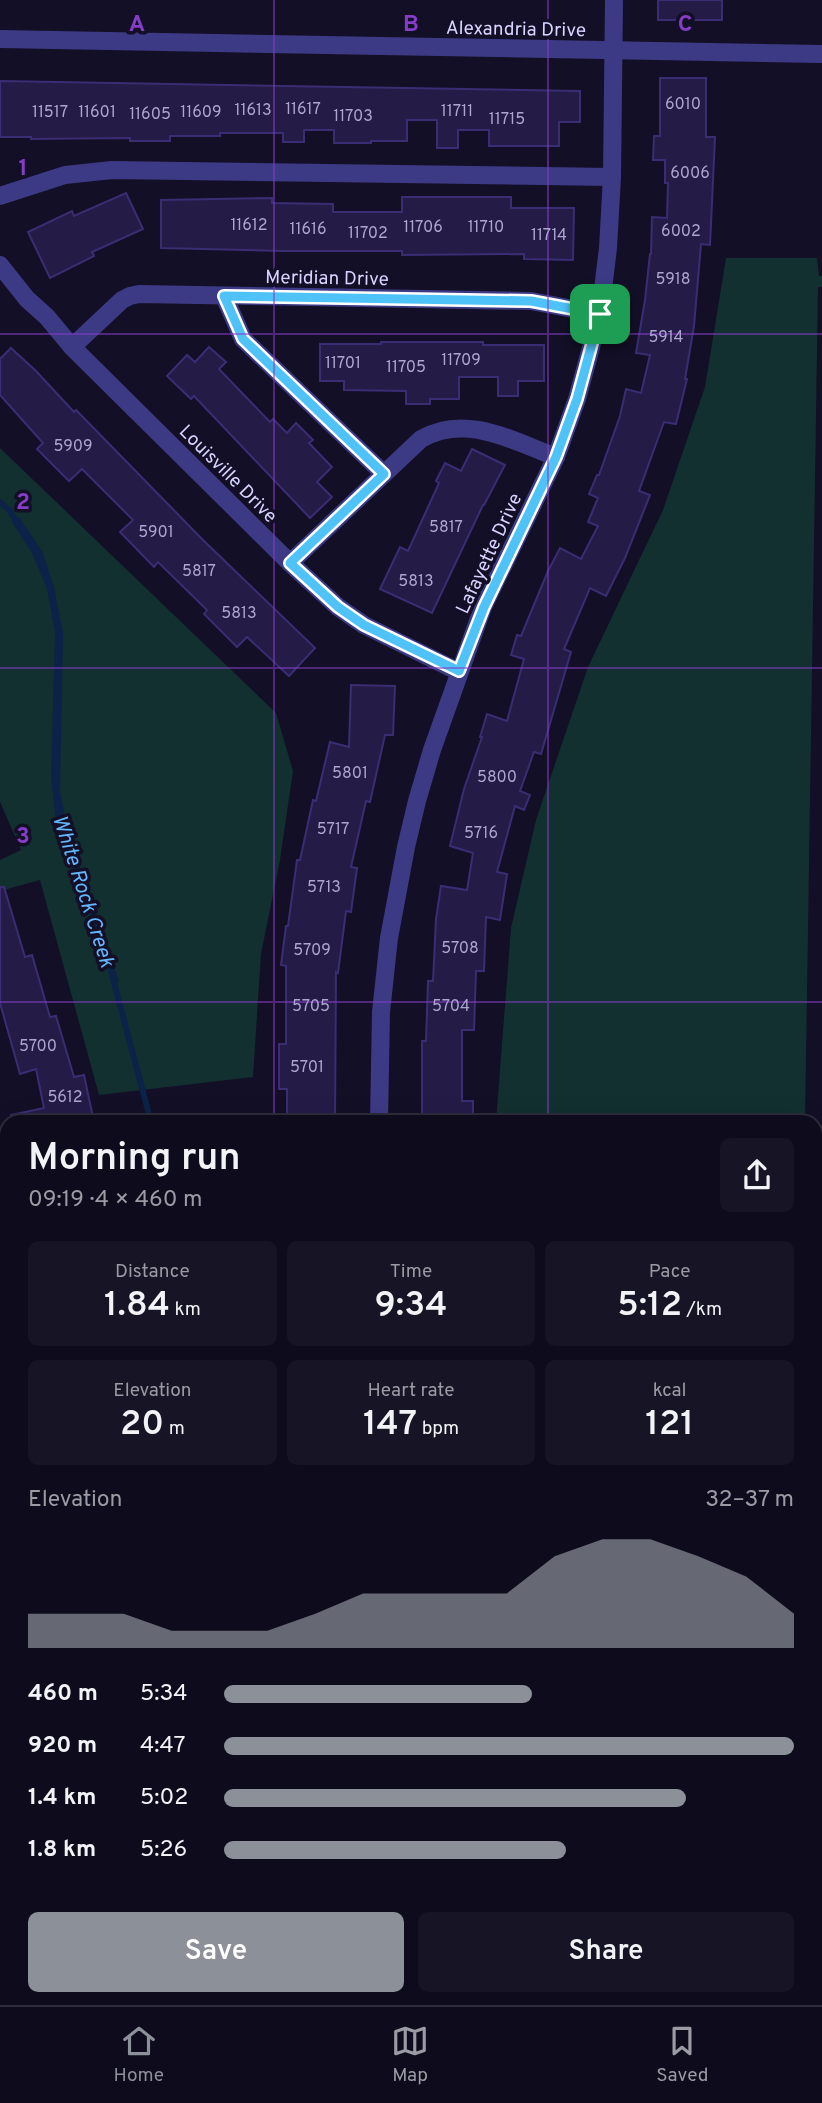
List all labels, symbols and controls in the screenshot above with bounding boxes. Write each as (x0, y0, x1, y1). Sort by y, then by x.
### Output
text: A (129, 11, 145, 40)
text: B (403, 11, 419, 40)
text: C (678, 11, 692, 40)
street label: Alexandria Drive (446, 17, 586, 43)
house number: 6010 (665, 95, 701, 115)
house number: 11617 (285, 100, 321, 120)
house number: 11613 (234, 101, 272, 121)
house number: 11711 (441, 102, 473, 122)
house number: 11517 (32, 103, 68, 123)
house number: 11601 (78, 103, 116, 123)
house number: 11609 (180, 103, 222, 123)
house number: 11605 (129, 105, 171, 125)
house number: 11703 (333, 107, 373, 127)
house number: 11715 (489, 110, 525, 130)
text: 1 (18, 155, 28, 184)
house number: 6006 (670, 164, 710, 184)
house number: 11612 (230, 216, 268, 236)
house number: 11706 (403, 218, 443, 238)
house number: 11710 (468, 218, 504, 238)
house number: 11616 (289, 220, 327, 240)
house number: 6002 (661, 222, 701, 242)
house number: 11702 (348, 224, 388, 244)
house number: 11714 (531, 226, 567, 246)
street label: Meridian Drive (265, 266, 389, 292)
house number: 5918 (655, 270, 691, 290)
pin (570, 284, 630, 344)
icon: arrive (581, 295, 619, 333)
house number: 5914 (649, 328, 684, 348)
house number: 11709 (441, 351, 481, 371)
house number: 11701 (325, 354, 361, 374)
house number: 11705 (386, 358, 426, 378)
street label: Louisville Drive (173, 420, 282, 529)
house number: 5909 (53, 437, 93, 457)
text: 2 (16, 489, 30, 518)
street label: Lafayette Drive (451, 490, 528, 618)
house number: 5817 (429, 518, 463, 538)
house number: 5901 (138, 523, 174, 543)
house number: 5817 (182, 562, 216, 582)
house number: 5813 (398, 572, 434, 592)
house number: 5813 (221, 604, 257, 624)
house number: 5801 (332, 764, 368, 784)
house number: 5800 (477, 768, 517, 788)
water label: White Rock Creek (45, 812, 120, 971)
house number: 5717 (317, 820, 349, 840)
text: 3 (16, 823, 30, 852)
house number: 5716 (464, 824, 498, 844)
house number: 5713 (307, 878, 341, 898)
house number: 5708 (441, 939, 479, 959)
house number: 5709 (293, 941, 331, 961)
house number: 5705 (292, 997, 330, 1017)
house number: 5704 (432, 997, 470, 1017)
house number: 5700 (19, 1037, 57, 1057)
house number: 5701 (290, 1058, 324, 1078)
house number: 5612 (47, 1088, 83, 1108)
text: Morning run (28, 1135, 241, 1184)
button: share (720, 1138, 794, 1212)
text: 09:19 · 4 × 460 m (28, 1186, 202, 1215)
text: Distance (115, 1260, 190, 1284)
text: Time (390, 1260, 432, 1284)
text: Pace (649, 1260, 691, 1284)
text: 1.84 (104, 1284, 170, 1328)
text: 9:34 (375, 1284, 447, 1328)
text: 5:12 (617, 1284, 682, 1328)
text: km (170, 1298, 201, 1322)
text: /km (682, 1298, 722, 1322)
text: Elevation (113, 1379, 191, 1403)
text: Heart rate (368, 1379, 454, 1403)
text: kcal (653, 1379, 687, 1403)
text: 20 (120, 1403, 164, 1447)
text: 147 (363, 1403, 417, 1447)
text: 121 (645, 1403, 694, 1447)
text: m (164, 1417, 185, 1441)
text: bpm (417, 1417, 459, 1441)
text: Elevation (28, 1486, 123, 1515)
text: 32–37 m (705, 1486, 794, 1515)
text: 460 m (28, 1680, 98, 1709)
text: 5:34 (140, 1680, 188, 1709)
text: 920 m (28, 1732, 97, 1761)
text: 4:47 (140, 1732, 186, 1761)
text: 1.4 km (28, 1784, 96, 1813)
text: 5:02 (140, 1784, 188, 1813)
text: 1.8 km (28, 1836, 96, 1865)
text: 5:26 (140, 1836, 187, 1865)
button: Save (28, 1912, 404, 1992)
button: Share (418, 1912, 794, 1992)
tab: Home (114, 2022, 164, 2088)
tab: Map (391, 2022, 429, 2088)
tab: Saved (656, 2022, 708, 2088)

